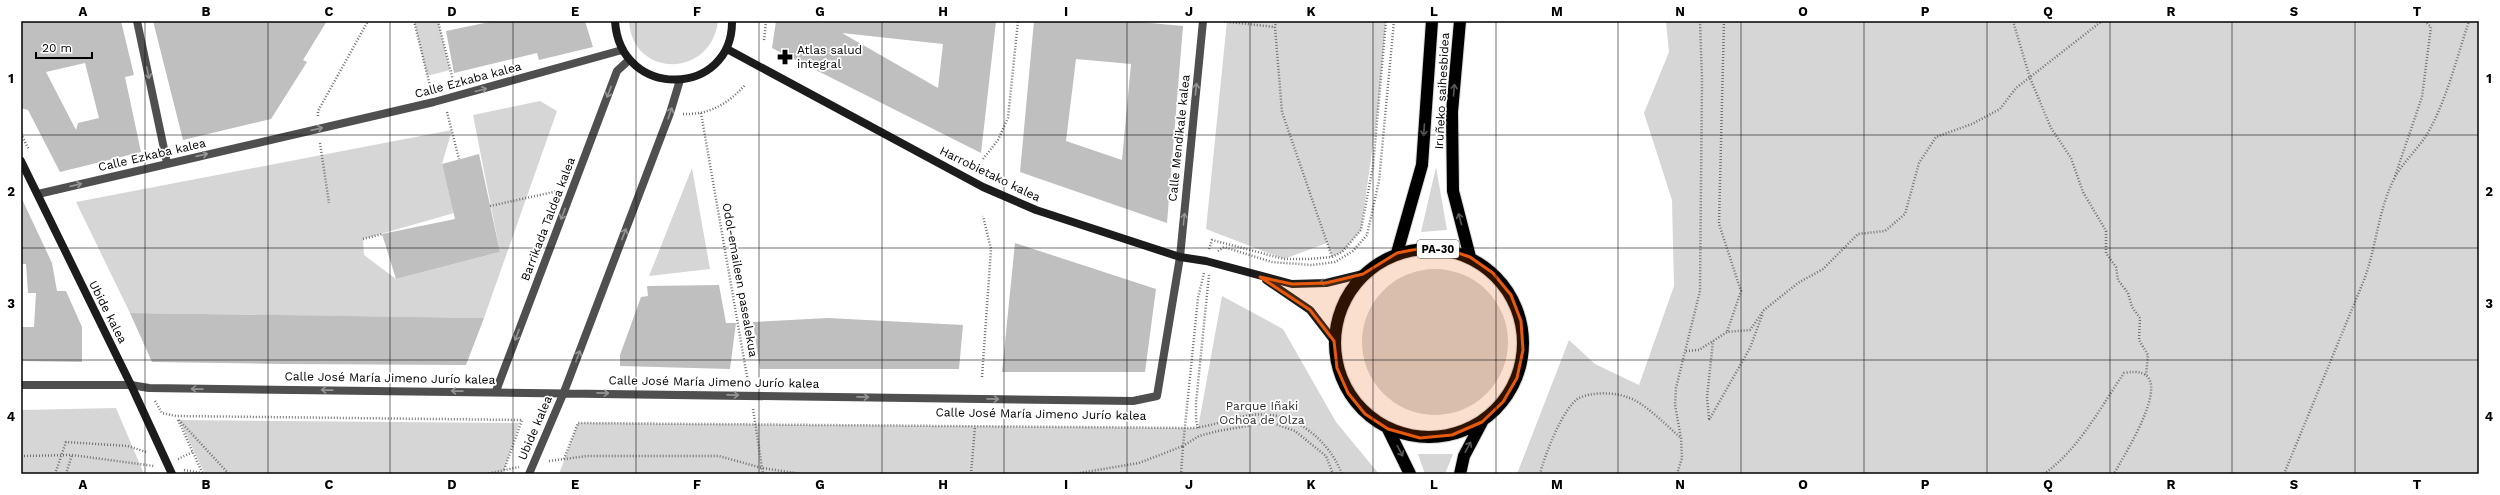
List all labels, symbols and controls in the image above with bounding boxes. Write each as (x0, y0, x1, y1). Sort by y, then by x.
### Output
text: A (79, 4, 88, 19)
text: B (202, 4, 211, 19)
text: C (325, 4, 334, 19)
text: D (447, 4, 457, 19)
text: E (571, 4, 579, 19)
text: F (693, 4, 701, 19)
text: G (815, 4, 825, 19)
text: H (938, 4, 948, 19)
text: I (1064, 4, 1068, 19)
text: J (1185, 4, 1193, 19)
text: K (1306, 4, 1316, 19)
text: L (1430, 4, 1438, 19)
text: M (1551, 4, 1563, 19)
text: N (1675, 4, 1685, 19)
text: O (1798, 4, 1808, 19)
text: P (1921, 4, 1930, 19)
text: Q (2043, 4, 2053, 19)
text: R (2167, 4, 2176, 19)
text: S (2290, 4, 2299, 19)
text: T (2413, 4, 2422, 19)
street label: Iruñeko saihesbidea (1432, 32, 1452, 150)
scale bar (36, 34, 92, 60)
text: 20 m (42, 41, 72, 55)
place label: Atlas salud integral (797, 43, 862, 71)
pharmacy icon: Atlas salud integral (776, 48, 794, 66)
street label: Calle Ezkaba kalea (413, 59, 523, 101)
one-way arrow (144, 66, 152, 79)
text: 1 (8, 71, 14, 86)
text: 1 (2486, 71, 2492, 86)
street label: Calle Mendikale kalea (1165, 74, 1193, 202)
one-way arrow (1192, 83, 1200, 96)
one-way arrow (1450, 84, 1458, 97)
one-way arrow (474, 85, 487, 93)
one-way arrow (604, 86, 612, 98)
one-way arrow (667, 106, 674, 119)
one-way arrow (1421, 123, 1428, 136)
one-way arrow (310, 124, 323, 132)
street label: Calle Ezkaba kalea (97, 136, 207, 174)
street label: Harrobietako kalea (937, 144, 1043, 205)
one-way arrow (195, 151, 208, 159)
street label: Barrikada Taldea kalea (518, 155, 578, 283)
one-way arrow (69, 180, 82, 188)
text: 2 (7, 184, 15, 199)
text: 2 (2485, 184, 2493, 199)
street label: Odol-emaileen pasealekua (720, 202, 761, 358)
one-way arrow (559, 207, 567, 219)
one-way arrow (1180, 213, 1187, 226)
one-way arrow (1456, 213, 1463, 226)
one-way arrow (621, 229, 629, 241)
road number: PA-30 (1417, 240, 1459, 258)
street label: Ubide kalea (86, 278, 130, 346)
one-way arrow (1319, 278, 1332, 286)
text: 3 (7, 296, 15, 311)
text: 3 (2485, 296, 2493, 311)
one-way arrow (513, 329, 521, 341)
one-way arrow (574, 350, 582, 362)
street label: Calle José María Jimeno Jurío kalea (285, 369, 496, 387)
street label: Calle José María Jimeno Jurío kalea (609, 373, 820, 391)
one-way arrow (191, 385, 204, 392)
one-way arrow (321, 386, 334, 394)
one-way arrow (451, 387, 464, 395)
one-way arrow (596, 389, 609, 397)
one-way arrow (726, 391, 739, 399)
one-way arrow (856, 393, 869, 401)
street label: Ubide kalea (515, 394, 555, 462)
one-way arrow (986, 395, 999, 403)
park label: Parque Iñaki Ochoa de Olza (1219, 399, 1305, 427)
street label: Calle José María Jimeno Jurío kalea (936, 405, 1147, 423)
text: 4 (7, 409, 16, 424)
text: 4 (2485, 409, 2494, 424)
one-way arrow (1465, 441, 1473, 453)
one-way arrow (1397, 445, 1404, 457)
text: A (79, 477, 88, 492)
text: B (202, 477, 211, 492)
text: C (325, 477, 334, 492)
text: D (447, 477, 457, 492)
text: E (571, 477, 579, 492)
text: F (693, 477, 701, 492)
text: G (815, 477, 825, 492)
text: H (938, 477, 948, 492)
text: I (1064, 477, 1068, 492)
text: J (1185, 477, 1193, 492)
text: K (1306, 477, 1316, 492)
text: L (1430, 477, 1438, 492)
text: M (1551, 477, 1563, 492)
text: N (1675, 477, 1685, 492)
text: O (1798, 477, 1808, 492)
text: P (1921, 477, 1930, 492)
text: Q (2043, 477, 2053, 492)
text: R (2167, 477, 2176, 492)
text: S (2290, 477, 2299, 492)
text: T (2413, 477, 2422, 492)

